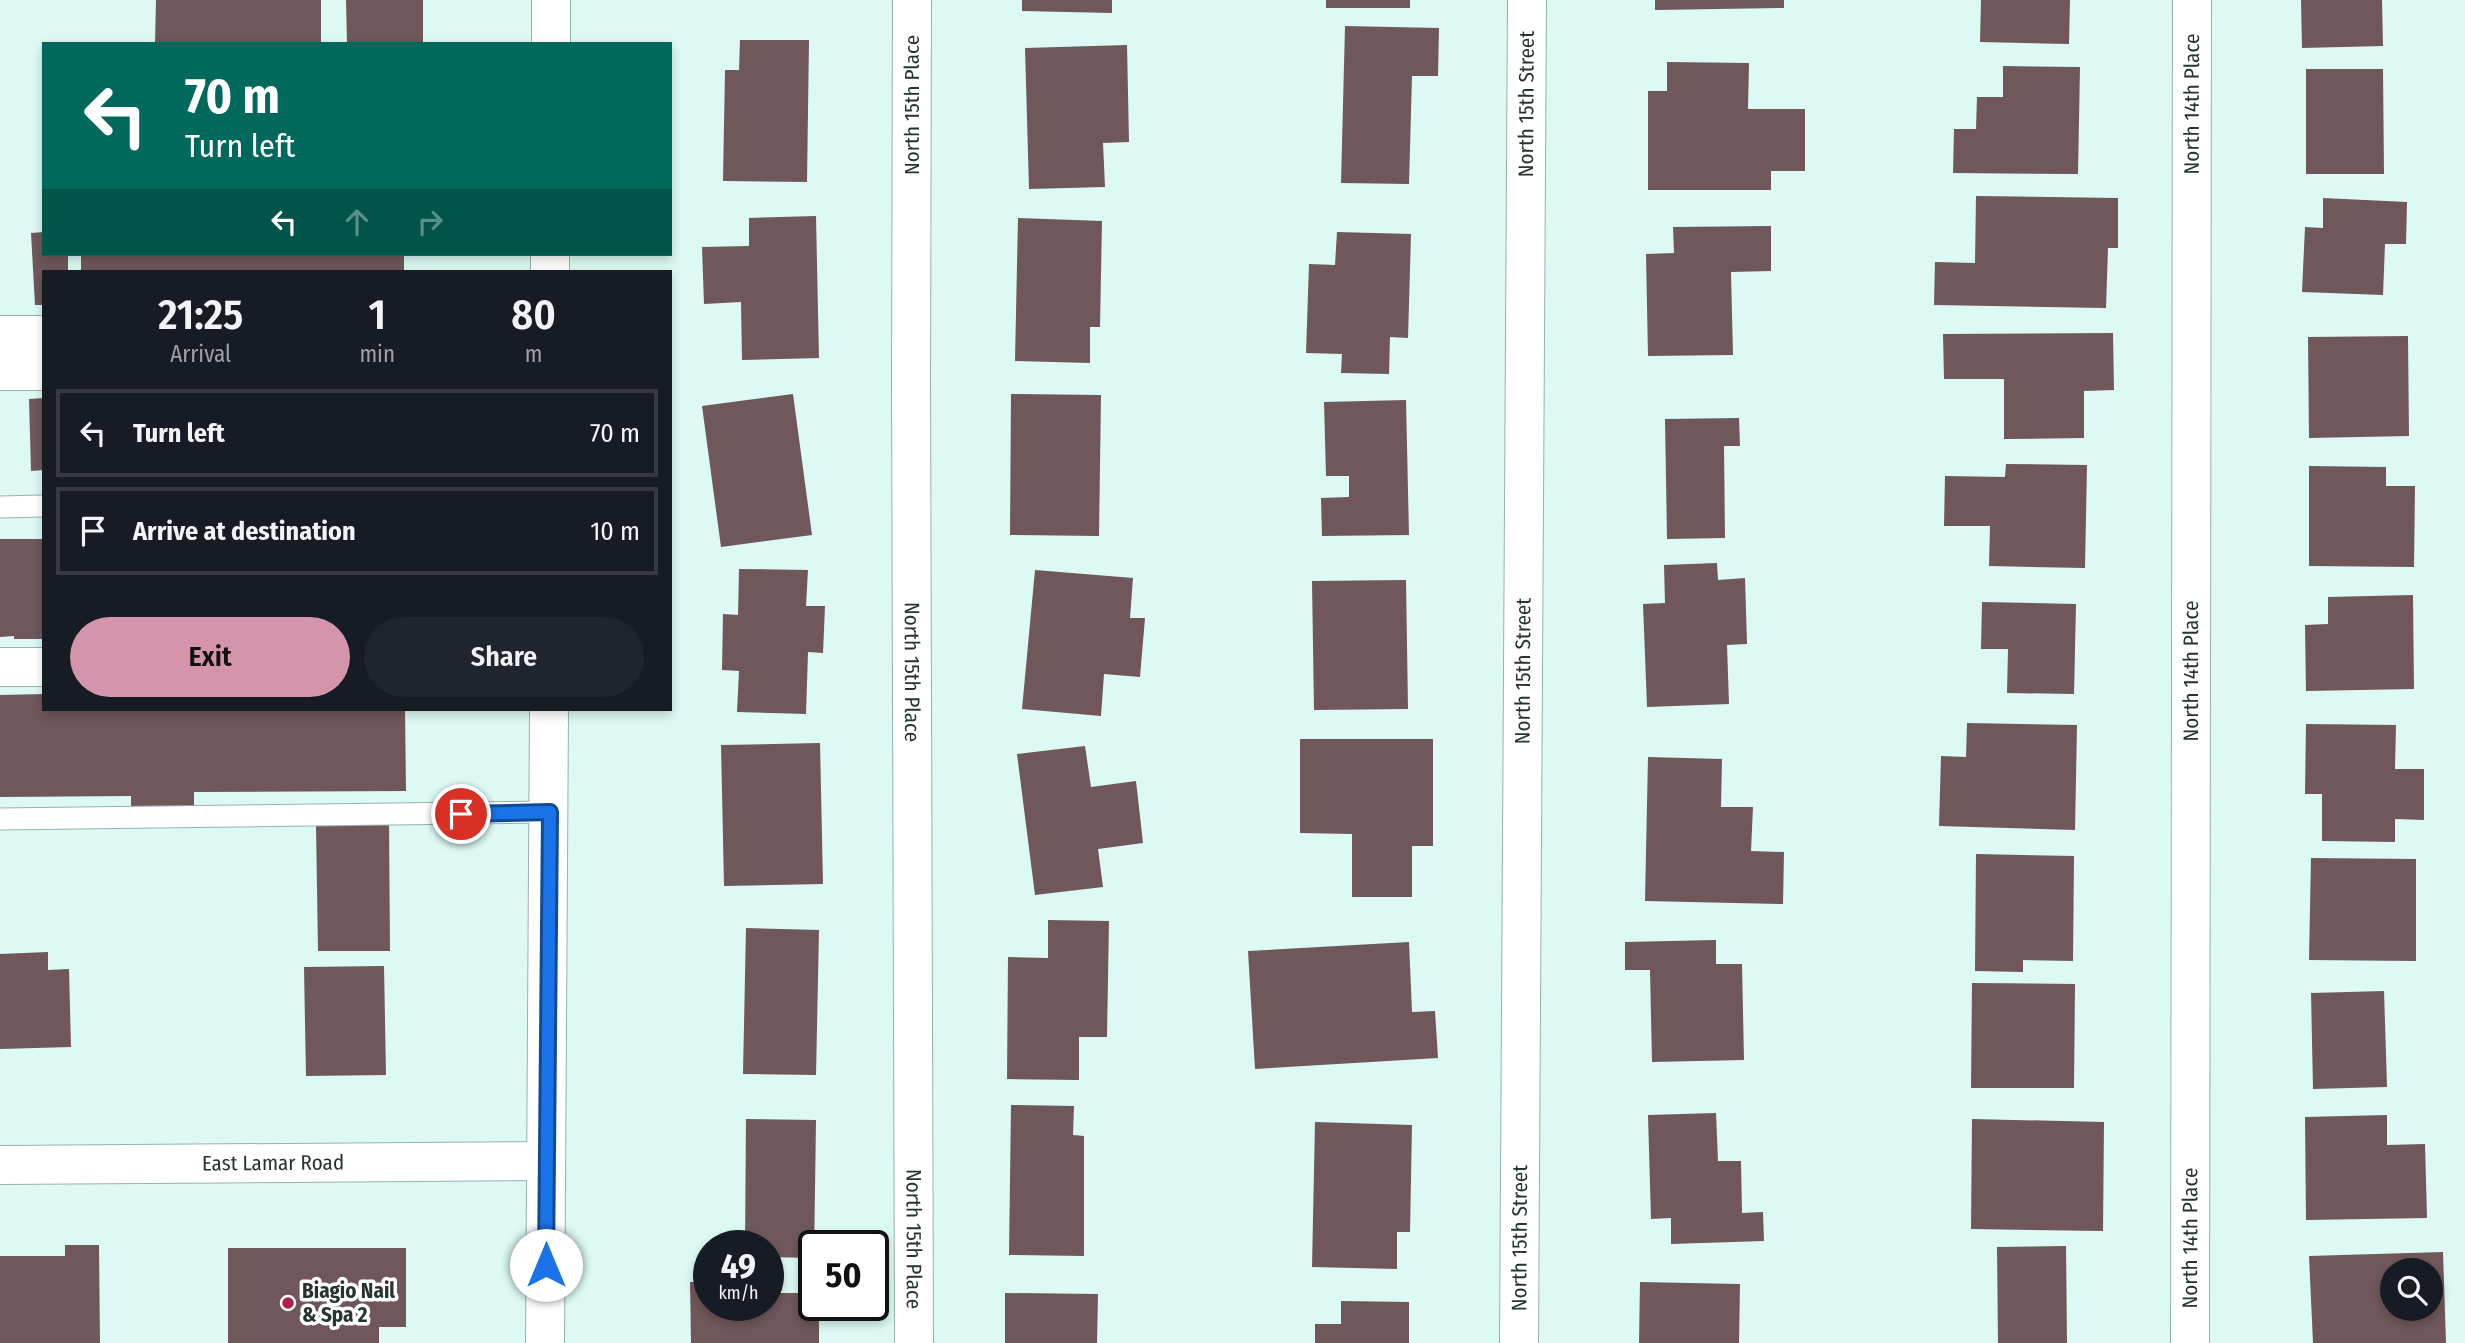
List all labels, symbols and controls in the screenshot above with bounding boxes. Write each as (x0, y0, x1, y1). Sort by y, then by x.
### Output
street label: North 15th Street (1513, 31, 1540, 177)
street label: North 14th Place (2179, 34, 2205, 174)
street label: North 15th Place (899, 35, 925, 175)
text: 70 m (185, 67, 280, 126)
icon: left (70, 70, 161, 161)
text: Turn left (185, 127, 295, 165)
icon: left (265, 203, 303, 241)
icon: ahead (338, 203, 376, 241)
icon: right (411, 203, 449, 241)
text: 21:25 (158, 290, 243, 340)
text: 1 (369, 290, 386, 340)
text: 80 (511, 290, 556, 340)
text: Arrival (170, 340, 231, 368)
text: min (359, 340, 395, 368)
text: m (525, 340, 542, 368)
icon: left (74, 414, 112, 452)
text: Turn left (133, 418, 225, 449)
text: 70 m (590, 418, 640, 449)
icon: arrive (74, 512, 112, 550)
text: Arrive at destination (133, 516, 356, 547)
text: 10 m (590, 516, 640, 547)
street label: North 15th Street (1510, 598, 1536, 744)
street label: North 14th Place (2178, 601, 2204, 741)
street label: North 15th Place (899, 602, 925, 742)
button: Exit (70, 617, 350, 697)
button: Share (364, 617, 644, 697)
pin (431, 784, 491, 844)
icon: arrive (442, 795, 480, 833)
street label: East Lamar Road (202, 1149, 344, 1177)
street label: North 15th Street (1506, 1165, 1533, 1311)
street label: North 14th Place (2177, 1168, 2203, 1308)
street label: North 15th Place (900, 1169, 927, 1309)
position arrow (509, 1228, 583, 1302)
speed limit sign: 50 (798, 1230, 889, 1321)
text: 49 (721, 1245, 756, 1287)
map controls (2380, 1258, 2443, 1321)
button: search (2380, 1258, 2443, 1321)
place label: Biagio Nail & Spa 2 (302, 1278, 395, 1328)
text: km/h (718, 1282, 759, 1304)
marker: Biagio Nail & Spa 2 (280, 1295, 296, 1311)

